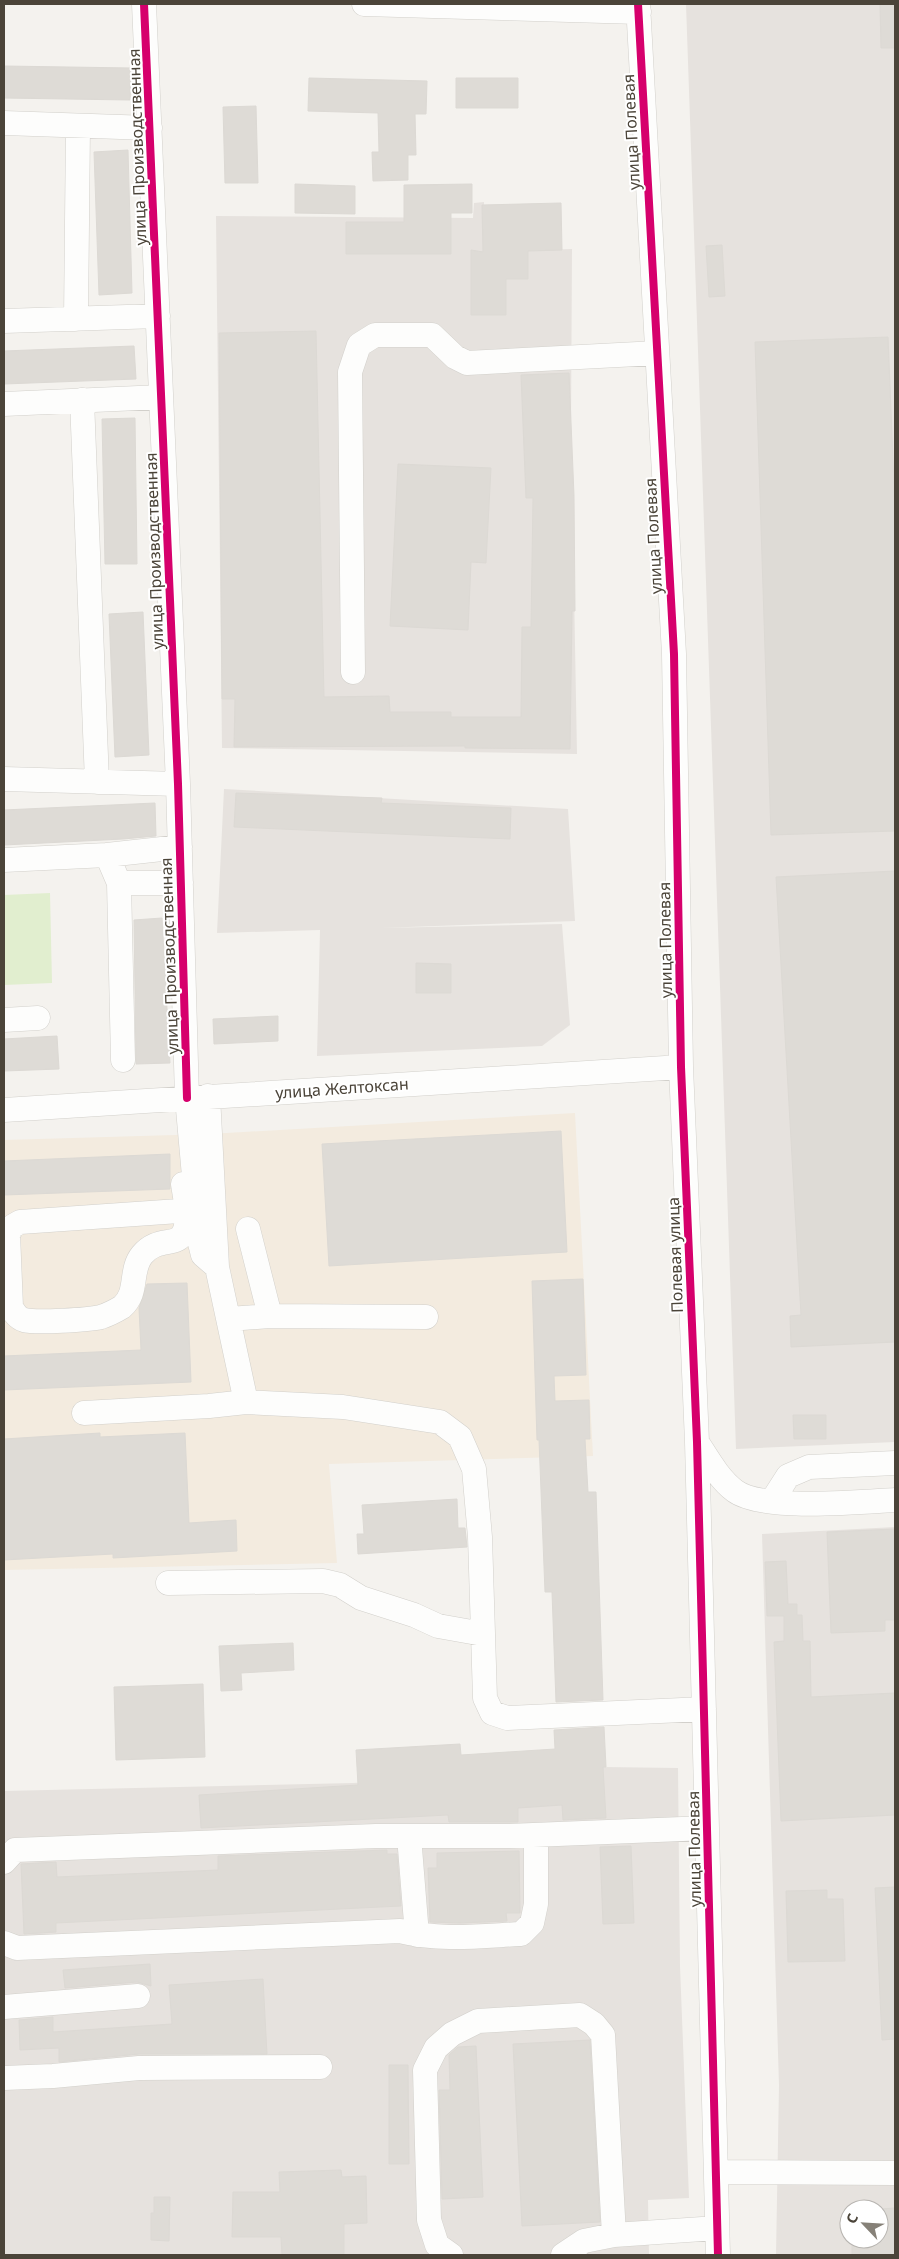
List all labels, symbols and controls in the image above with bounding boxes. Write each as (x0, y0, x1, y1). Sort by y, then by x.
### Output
street label: улица Производственная (123, 48, 151, 246)
street label: улица Полевая (617, 73, 645, 191)
street label: улица Производственная (140, 452, 168, 650)
street label: улица Полевая (639, 477, 667, 595)
street label: улица Производственная (155, 857, 183, 1055)
street label: улица Полевая (653, 882, 677, 998)
street label: улица Желтоксан (275, 1072, 409, 1104)
street label: Полевая улица (662, 1197, 688, 1313)
street label: улица Полевая (682, 1791, 706, 1907)
north arrow (839, 2199, 889, 2249)
text: С (841, 2210, 862, 2226)

